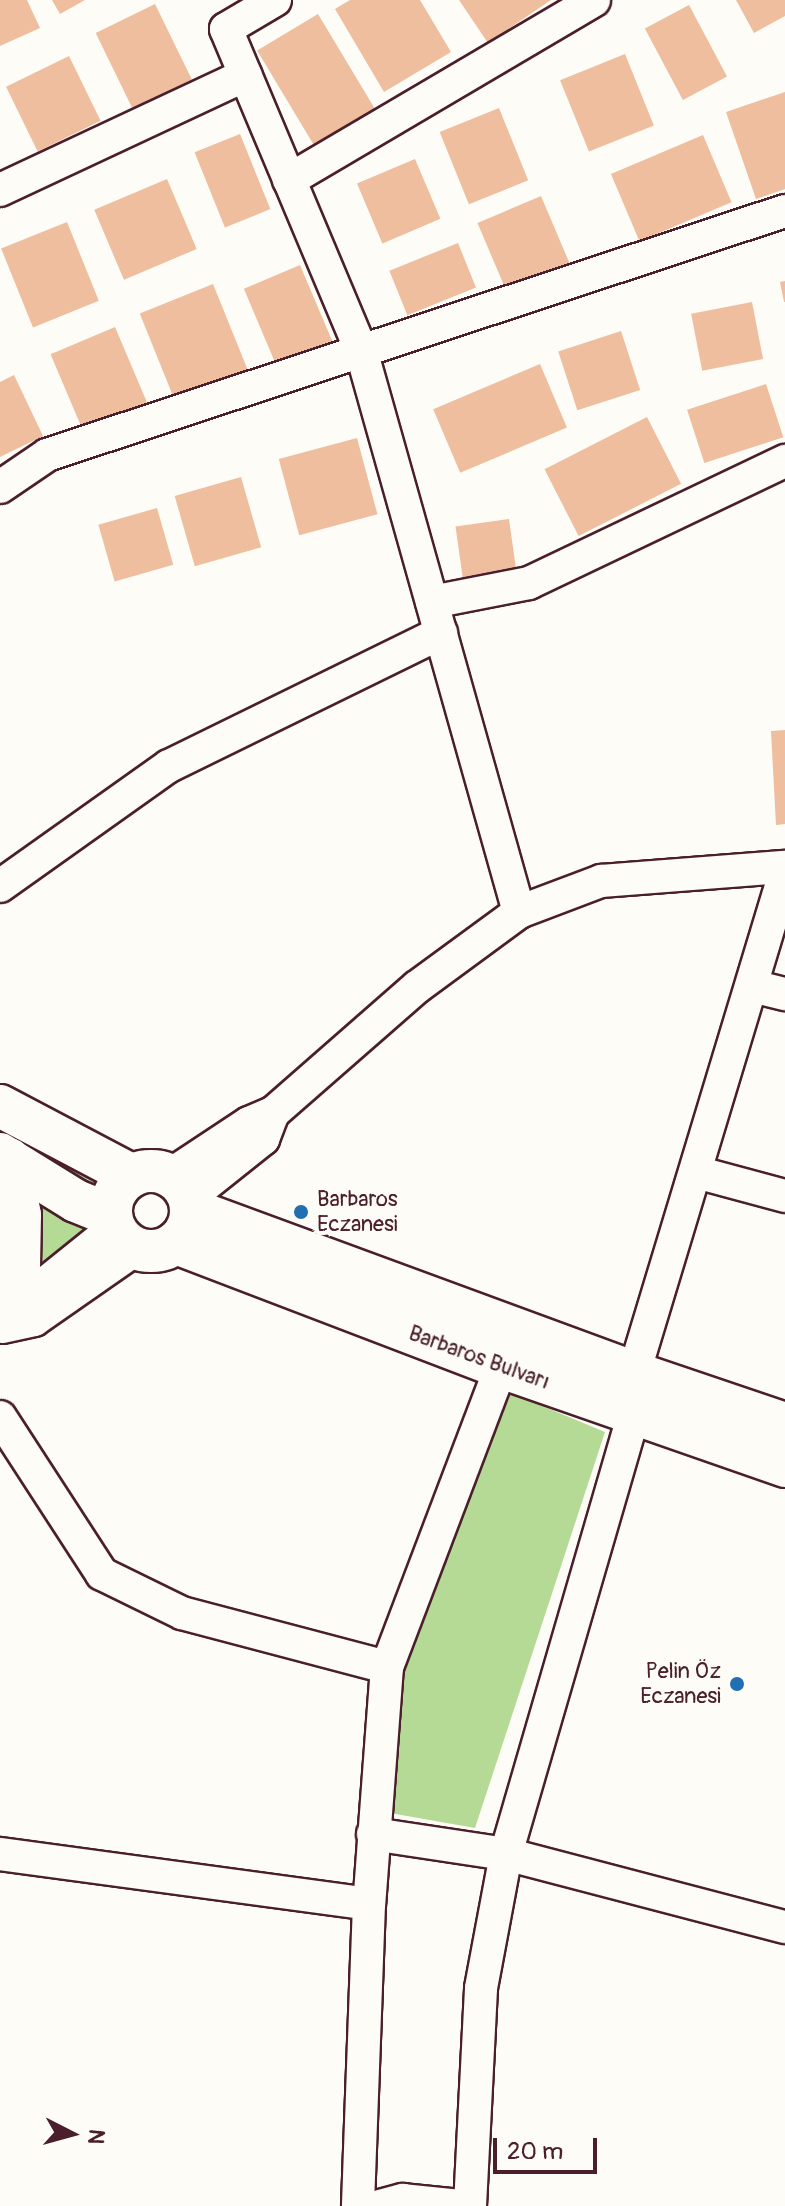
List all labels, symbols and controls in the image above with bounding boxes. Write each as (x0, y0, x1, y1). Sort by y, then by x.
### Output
place label: Barbaros Eczanesi (317, 1186, 398, 1238)
marker: Barbaros Eczanesi (292, 1203, 310, 1221)
street label: Barbaros Bulvarı (405, 1320, 553, 1396)
place label: Pelin Öz Eczanesi (640, 1658, 721, 1710)
marker: Pelin Öz Eczanesi (728, 1675, 746, 1693)
north arrow (32, 2094, 112, 2174)
scale bar (497, 2122, 601, 2172)
text: N (81, 2128, 111, 2145)
text: 20 m (507, 2137, 563, 2166)

